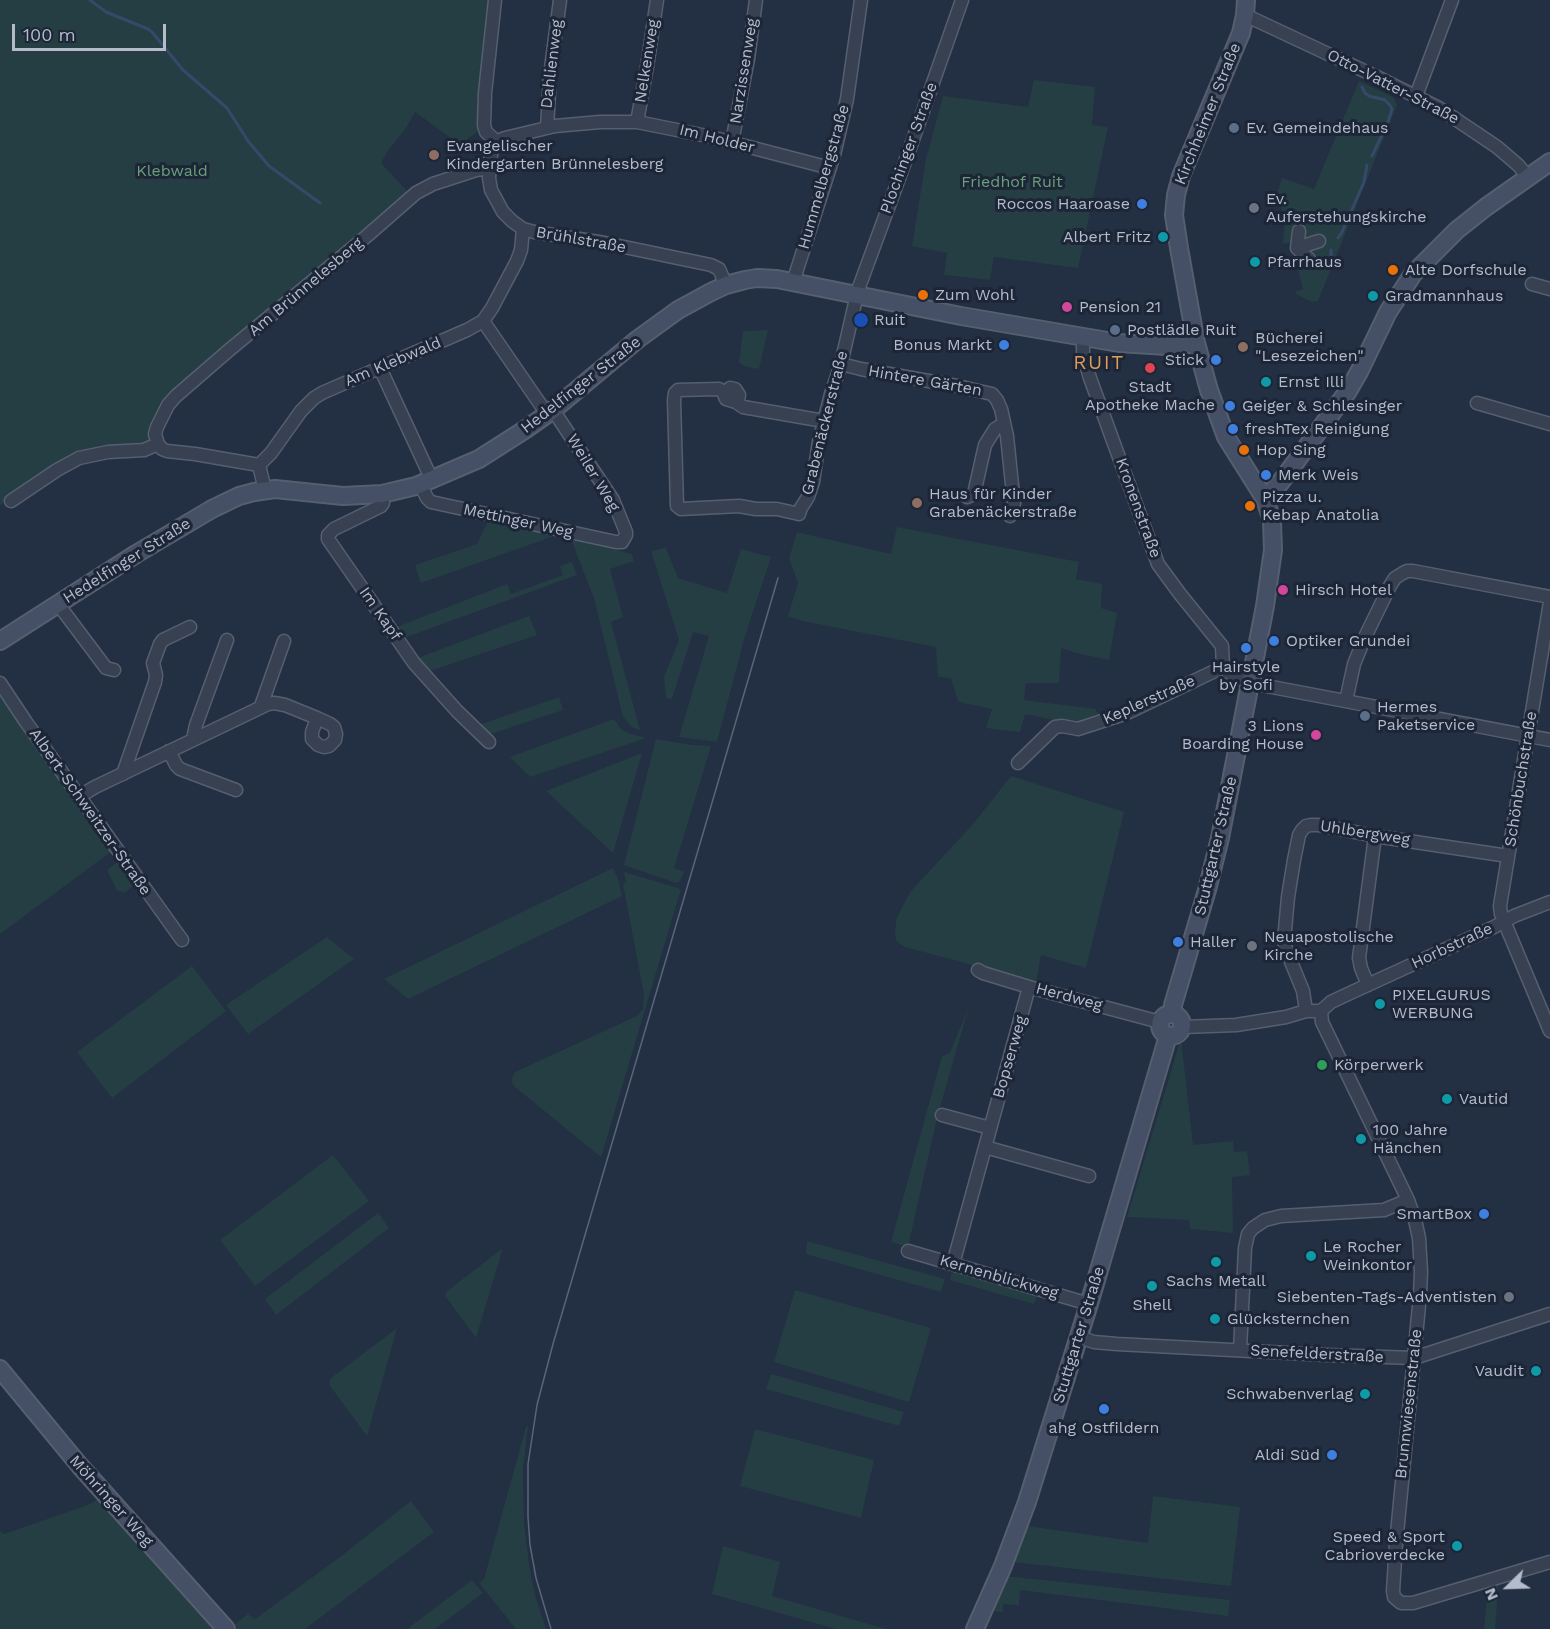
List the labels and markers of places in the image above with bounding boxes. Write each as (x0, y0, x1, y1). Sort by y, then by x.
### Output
place label: Ev. Gemeindehaus (1246, 118, 1389, 138)
marker: Ev. Gemeindehaus (1227, 121, 1241, 135)
place label: Evangelischer Kindergarten Brünnelesberg (446, 136, 663, 174)
marker: Evangelischer Kindergarten Brünnelesberg (427, 148, 441, 162)
place label: Ev. Auferstehungskirche (1266, 189, 1426, 227)
place label: Roccos Haaroase (996, 194, 1130, 214)
marker: Roccos Haaroase (1135, 197, 1149, 211)
marker: Ev. Auferstehungskirche (1247, 201, 1261, 215)
place label: Albert Fritz (1063, 227, 1151, 247)
marker: Albert Fritz (1156, 230, 1170, 244)
place label: Pfarrhaus (1267, 252, 1342, 272)
marker: Pfarrhaus (1248, 255, 1262, 269)
place label: Alte Dorfschule (1405, 260, 1527, 280)
marker: Alte Dorfschule (1386, 263, 1400, 277)
place label: Zum Wohl (935, 285, 1015, 305)
place label: Gradmannhaus (1385, 286, 1503, 306)
marker: Zum Wohl (916, 288, 930, 302)
marker: Gradmannhaus (1366, 289, 1380, 303)
place label: Pension 21 (1079, 297, 1161, 317)
marker: Pension 21 (1060, 300, 1074, 314)
place label: Ruit (874, 310, 905, 330)
marker: Ruit (852, 311, 870, 329)
place label: Postlädle Ruit (1127, 320, 1236, 340)
marker: Postlädle Ruit (1108, 323, 1122, 337)
place label: Bücherei "Lesezeichen" (1255, 328, 1364, 366)
place label: Bonus Markt (893, 335, 992, 355)
marker: Bonus Markt (997, 338, 1011, 352)
marker: Bücherei "Lesezeichen" (1236, 340, 1250, 354)
place label: Stick (1165, 350, 1204, 370)
marker: Stick (1209, 353, 1223, 367)
marker: Stadt Apotheke Mache (1143, 361, 1157, 375)
place label: Ernst Illi (1278, 372, 1344, 392)
marker: Ernst Illi (1259, 375, 1273, 389)
place label: Stadt Apotheke Mache (1085, 377, 1215, 415)
place label: Geiger & Schlesinger (1242, 396, 1402, 416)
marker: Geiger & Schlesinger (1223, 399, 1237, 413)
place label: freshTex Reinigung (1245, 419, 1389, 439)
marker: freshTex Reinigung (1226, 422, 1240, 436)
place label: Hop Sing (1256, 440, 1326, 460)
marker: Hop Sing (1237, 443, 1251, 457)
place label: Merk Weis (1278, 465, 1359, 485)
marker: Merk Weis (1259, 468, 1273, 482)
place label: Haus für Kinder Grabenäckerstraße (929, 484, 1077, 522)
place label: Pizza u. Kebap Anatolia (1262, 487, 1379, 525)
marker: Haus für Kinder Grabenäckerstraße (910, 496, 924, 510)
marker: Pizza u. Kebap Anatolia (1243, 499, 1257, 513)
place label: Hirsch Hotel (1295, 580, 1392, 600)
marker: Hirsch Hotel (1276, 583, 1290, 597)
place label: Optiker Grundei (1286, 631, 1410, 651)
marker: Optiker Grundei (1267, 634, 1281, 648)
marker: Hairstyle by Sofi (1239, 641, 1253, 655)
place label: Hairstyle by Sofi (1212, 657, 1280, 695)
place label: Hermes Paketservice (1377, 697, 1475, 735)
marker: Hermes Paketservice (1358, 709, 1372, 723)
place label: 3 Lions Boarding House (1182, 716, 1304, 754)
marker: 3 Lions Boarding House (1309, 728, 1323, 742)
place label: Neuapostolische Kirche (1264, 927, 1394, 965)
place label: Haller (1190, 932, 1236, 952)
marker: Haller (1171, 935, 1185, 949)
marker: Neuapostolische Kirche (1245, 939, 1259, 953)
place label: PIXELGURUS WERBUNG (1392, 985, 1491, 1023)
marker: PIXELGURUS WERBUNG (1373, 997, 1387, 1011)
place label: Körperwerk (1334, 1055, 1424, 1075)
marker: Körperwerk (1315, 1058, 1329, 1072)
place label: Vautid (1459, 1089, 1508, 1109)
marker: Vautid (1440, 1092, 1454, 1106)
place label: 100 Jahre Hänchen (1373, 1120, 1448, 1158)
marker: 100 Jahre Hänchen (1354, 1132, 1368, 1146)
place label: SmartBox (1397, 1204, 1472, 1224)
marker: SmartBox (1477, 1207, 1491, 1221)
place label: Le Rocher Weinkontor (1323, 1237, 1412, 1275)
marker: Le Rocher Weinkontor (1304, 1249, 1318, 1263)
marker: Sachs Metall (1209, 1255, 1223, 1269)
place label: Sachs Metall (1166, 1271, 1266, 1291)
marker: Shell (1145, 1279, 1159, 1293)
place label: Siebenten-Tags-Adventisten (1277, 1287, 1497, 1307)
marker: Siebenten-Tags-Adventisten (1502, 1290, 1516, 1304)
place label: Shell (1132, 1295, 1172, 1315)
place label: Glücksternchen (1227, 1309, 1350, 1329)
marker: Glücksternchen (1208, 1312, 1222, 1326)
place label: Vaudit (1475, 1361, 1524, 1381)
marker: Vaudit (1529, 1364, 1543, 1378)
place label: Schwabenverlag (1226, 1384, 1353, 1404)
marker: Schwabenverlag (1358, 1387, 1372, 1401)
marker: ahg Ostfildern (1097, 1402, 1111, 1416)
place label: ahg Ostfildern (1049, 1418, 1159, 1438)
place label: Aldi Süd (1255, 1445, 1320, 1465)
marker: Aldi Süd (1325, 1448, 1339, 1462)
place label: Speed & Sport Cabrioverdecke (1324, 1527, 1445, 1565)
marker: Speed & Sport Cabrioverdecke (1450, 1539, 1464, 1553)

